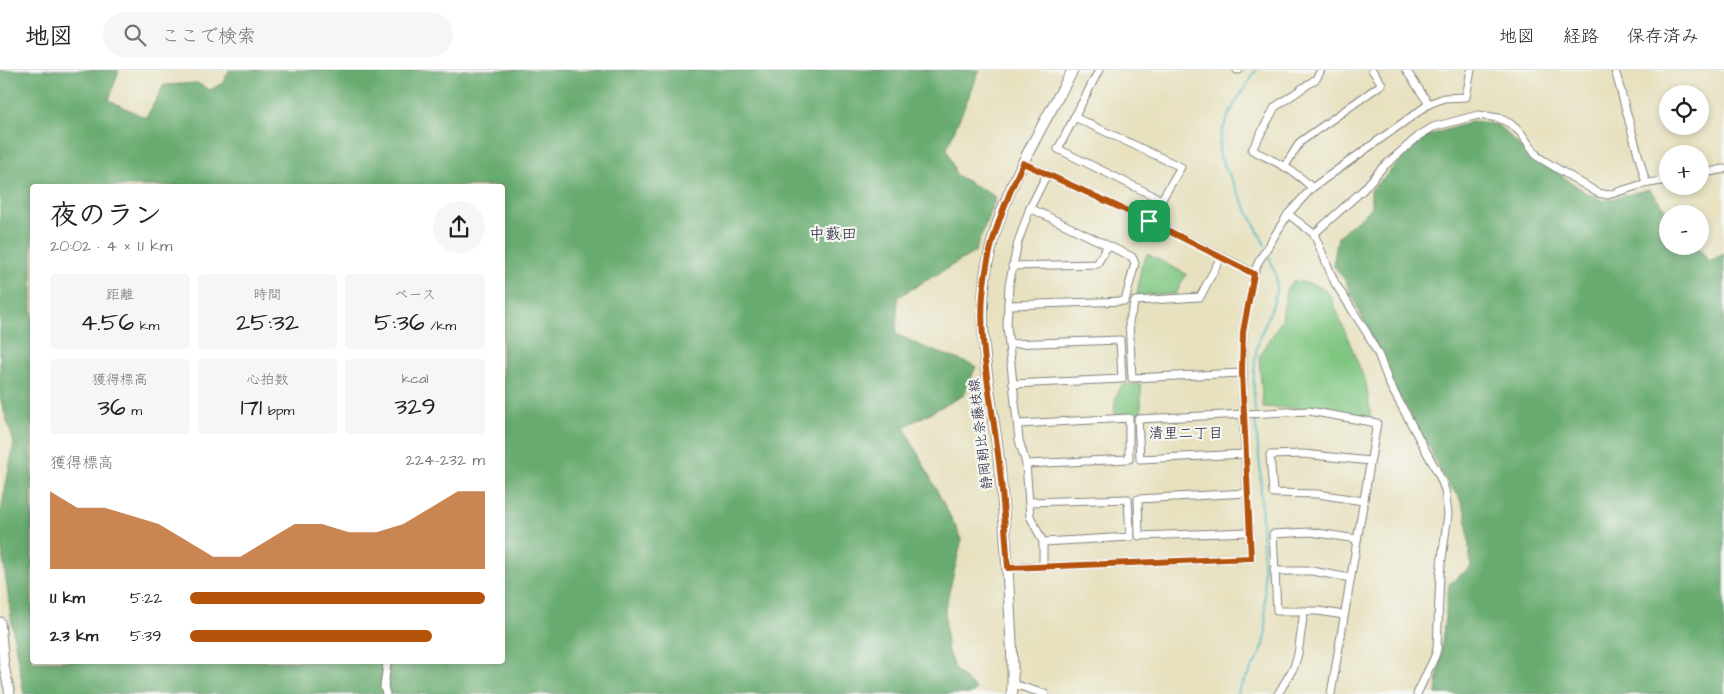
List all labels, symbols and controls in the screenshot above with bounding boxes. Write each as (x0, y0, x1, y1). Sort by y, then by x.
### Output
search box (103, 12, 453, 57)
text: 地図 (25, 20, 73, 54)
icon: search (121, 21, 149, 49)
text: ここで検索 (161, 23, 256, 50)
text: 地図 (1499, 24, 1535, 49)
text: 経路 (1563, 24, 1599, 49)
text: 保存済み (1627, 24, 1699, 49)
map controls (1659, 85, 1709, 255)
button: locate (1659, 85, 1709, 135)
button: + (1659, 145, 1709, 195)
text: 夜のラン (50, 196, 162, 235)
pin (1128, 200, 1170, 242)
button: share (433, 201, 485, 253)
button: − (1659, 205, 1709, 255)
icon: arrive (1135, 207, 1163, 235)
district label: 中藪田 (809, 223, 857, 245)
text: 20:02 · 4 × 1.1 km (50, 235, 173, 257)
text: 距離 (106, 285, 134, 305)
text: 時間 (253, 285, 281, 305)
text: ペース (395, 285, 436, 305)
text: 4.56 (80, 305, 134, 340)
text: 25:32 (236, 305, 299, 340)
text: 5:36 (374, 305, 425, 340)
text: km (134, 316, 159, 336)
text: /km (425, 316, 456, 336)
text: kcal (402, 369, 429, 389)
text: 獲得標高 (92, 370, 148, 390)
text: 心拍数 (246, 370, 288, 390)
street label: 静岡朝比奈藤枝線 (964, 377, 998, 491)
text: 329 (395, 389, 436, 424)
text: 36 (97, 390, 126, 425)
text: 171 (241, 390, 262, 425)
text: m (126, 401, 142, 421)
text: bpm (262, 401, 294, 421)
district label: 清里二丁目 (1148, 423, 1224, 444)
text: 224–232 m (406, 449, 485, 471)
text: 獲得標高 (50, 452, 114, 474)
text: 1.1 km (50, 587, 85, 609)
text: 5:22 (130, 587, 162, 609)
text: 2.3 km (50, 625, 98, 647)
text: 5:39 (130, 625, 161, 647)

